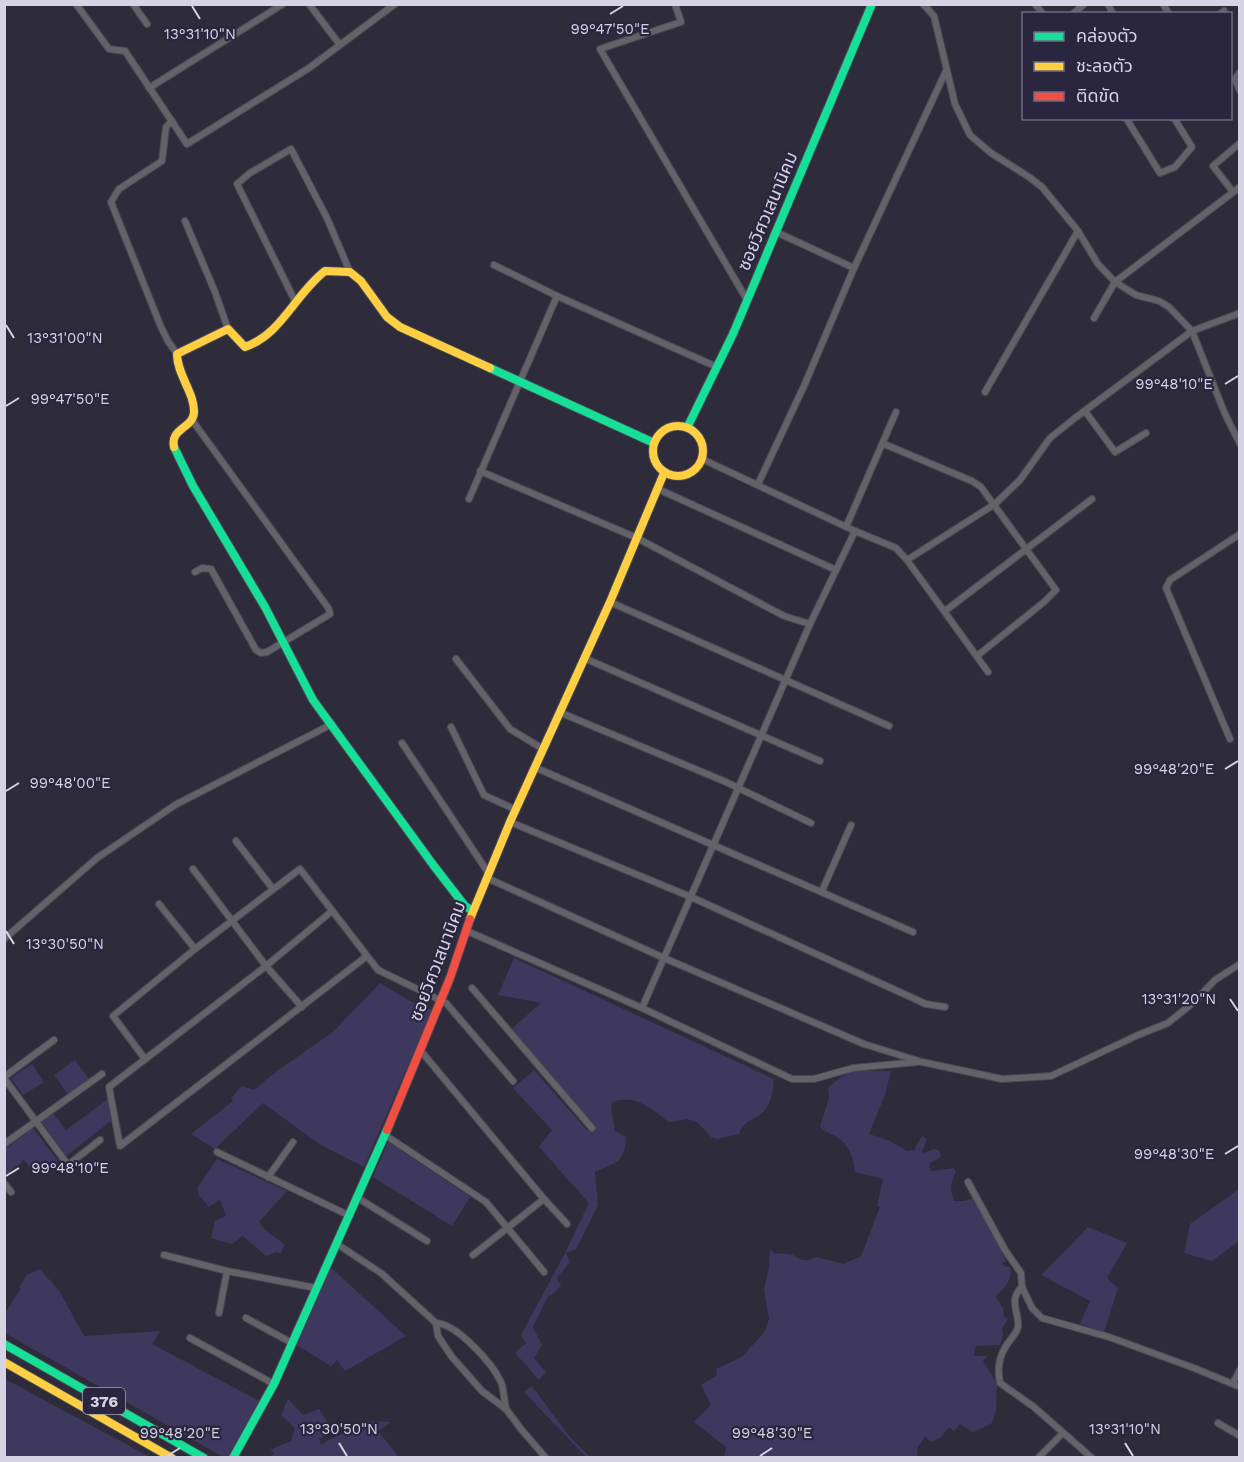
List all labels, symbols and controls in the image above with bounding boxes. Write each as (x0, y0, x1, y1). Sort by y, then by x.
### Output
legend (1022, 12, 1232, 120)
text: 99°47'50"E (570, 20, 650, 38)
text: 13°31'10"N (164, 25, 236, 43)
text: คล่องตัว (1076, 25, 1138, 46)
text: ชะลอตัว (1076, 55, 1133, 76)
text: ติดขัด (1076, 85, 1119, 106)
street label: ซอยวิศวเสนานิคม (733, 148, 801, 274)
text: 13°31'00"N (27, 329, 103, 347)
text: 99°48'10"E (1135, 375, 1213, 393)
text: 99°47'50"E (30, 390, 110, 408)
text: 99°48'20"E (1134, 760, 1214, 778)
text: 99°48'00"E (29, 774, 111, 792)
street label: ซอยวิศวเสนานิคม (404, 898, 470, 1024)
text: 13°30'50"N (26, 935, 104, 953)
text: 13°31'20"N (1142, 990, 1216, 1008)
text: 99°48'30"E (1134, 1145, 1214, 1163)
text: 99°48'10"E (31, 1159, 109, 1177)
road number: 376 (83, 1388, 125, 1414)
text: 13°30'50"N (300, 1420, 378, 1438)
text: 13°31'10"N (1089, 1420, 1161, 1438)
text: 99°48'20"E (140, 1424, 220, 1442)
text: 99°48'30"E (732, 1424, 812, 1442)

